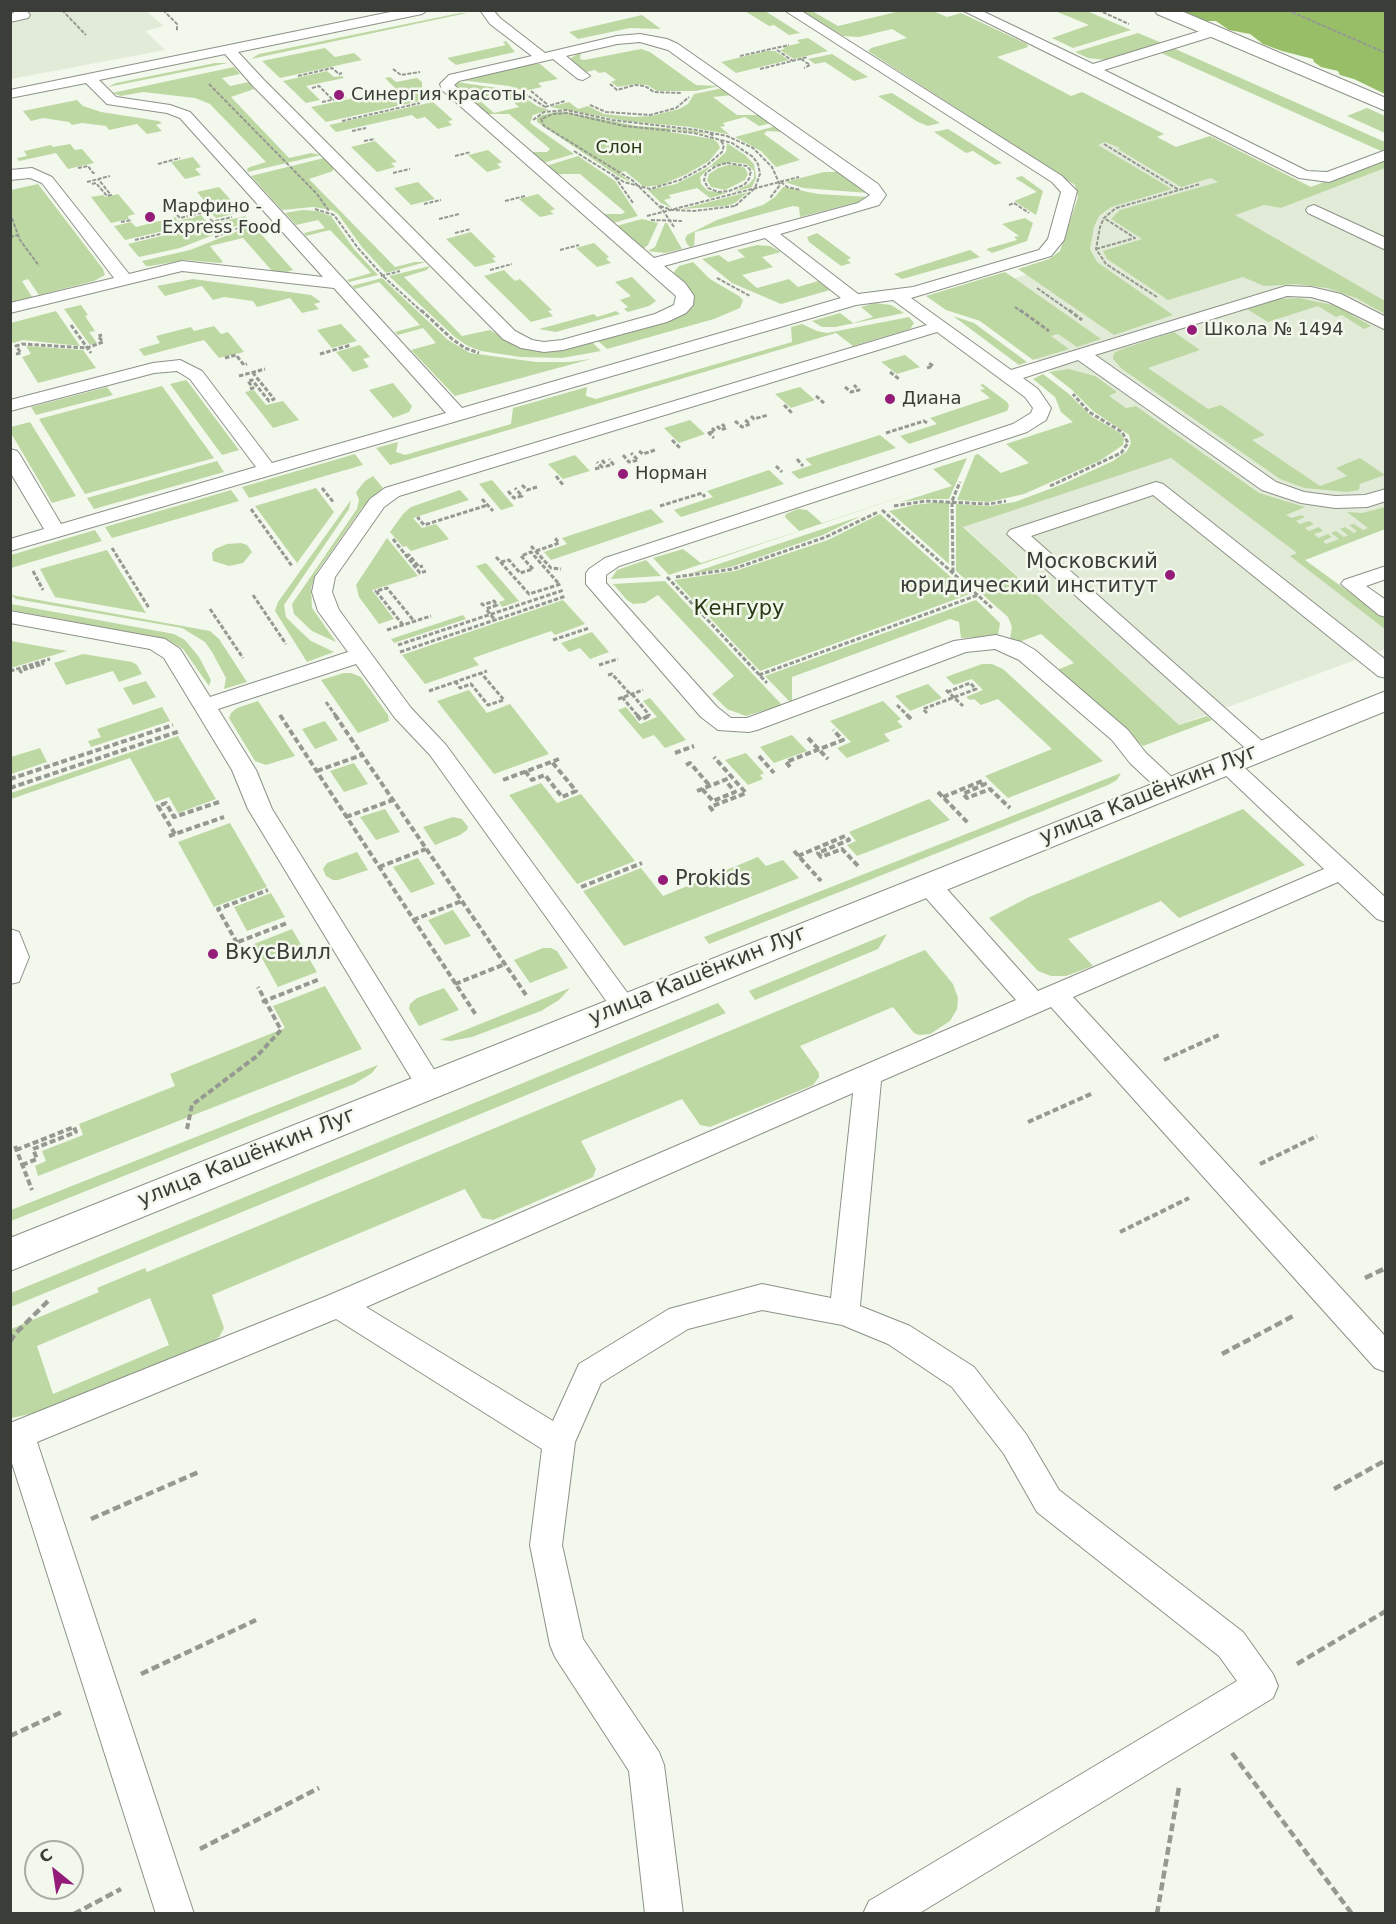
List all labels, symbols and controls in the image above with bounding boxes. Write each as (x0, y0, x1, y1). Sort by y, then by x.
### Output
place label: Синергия красоты (351, 84, 526, 106)
marker: Синергия красоты (332, 88, 346, 102)
park label: Слон (596, 137, 642, 159)
place label: Марфино - Express Food (162, 196, 281, 238)
marker: Марфино - Express Food (143, 210, 157, 224)
place label: Школа № 1494 (1204, 319, 1344, 341)
marker: Школа № 1494 (1185, 323, 1199, 337)
place label: Диана (902, 388, 962, 410)
marker: Диана (883, 392, 897, 406)
place label: Норман (635, 463, 707, 485)
marker: Норман (616, 467, 630, 481)
place label: Московский юридический институт (900, 550, 1158, 600)
marker: Московский юридический институт (1163, 568, 1177, 582)
park label: Кенгуру (694, 597, 784, 623)
street label: улица Кашёнкин Луг (1036, 740, 1262, 850)
place label: Prokids (675, 867, 751, 893)
marker: Prokids (656, 873, 670, 887)
street label: улица Кашёнкин Луг (585, 921, 811, 1031)
place label: ВкусВилл (225, 941, 331, 967)
marker: ВкусВилл (206, 947, 220, 961)
street label: улица Кашёнкин Луг (134, 1103, 360, 1213)
north arrow (24, 1840, 84, 1900)
text: С (36, 1845, 56, 1867)

